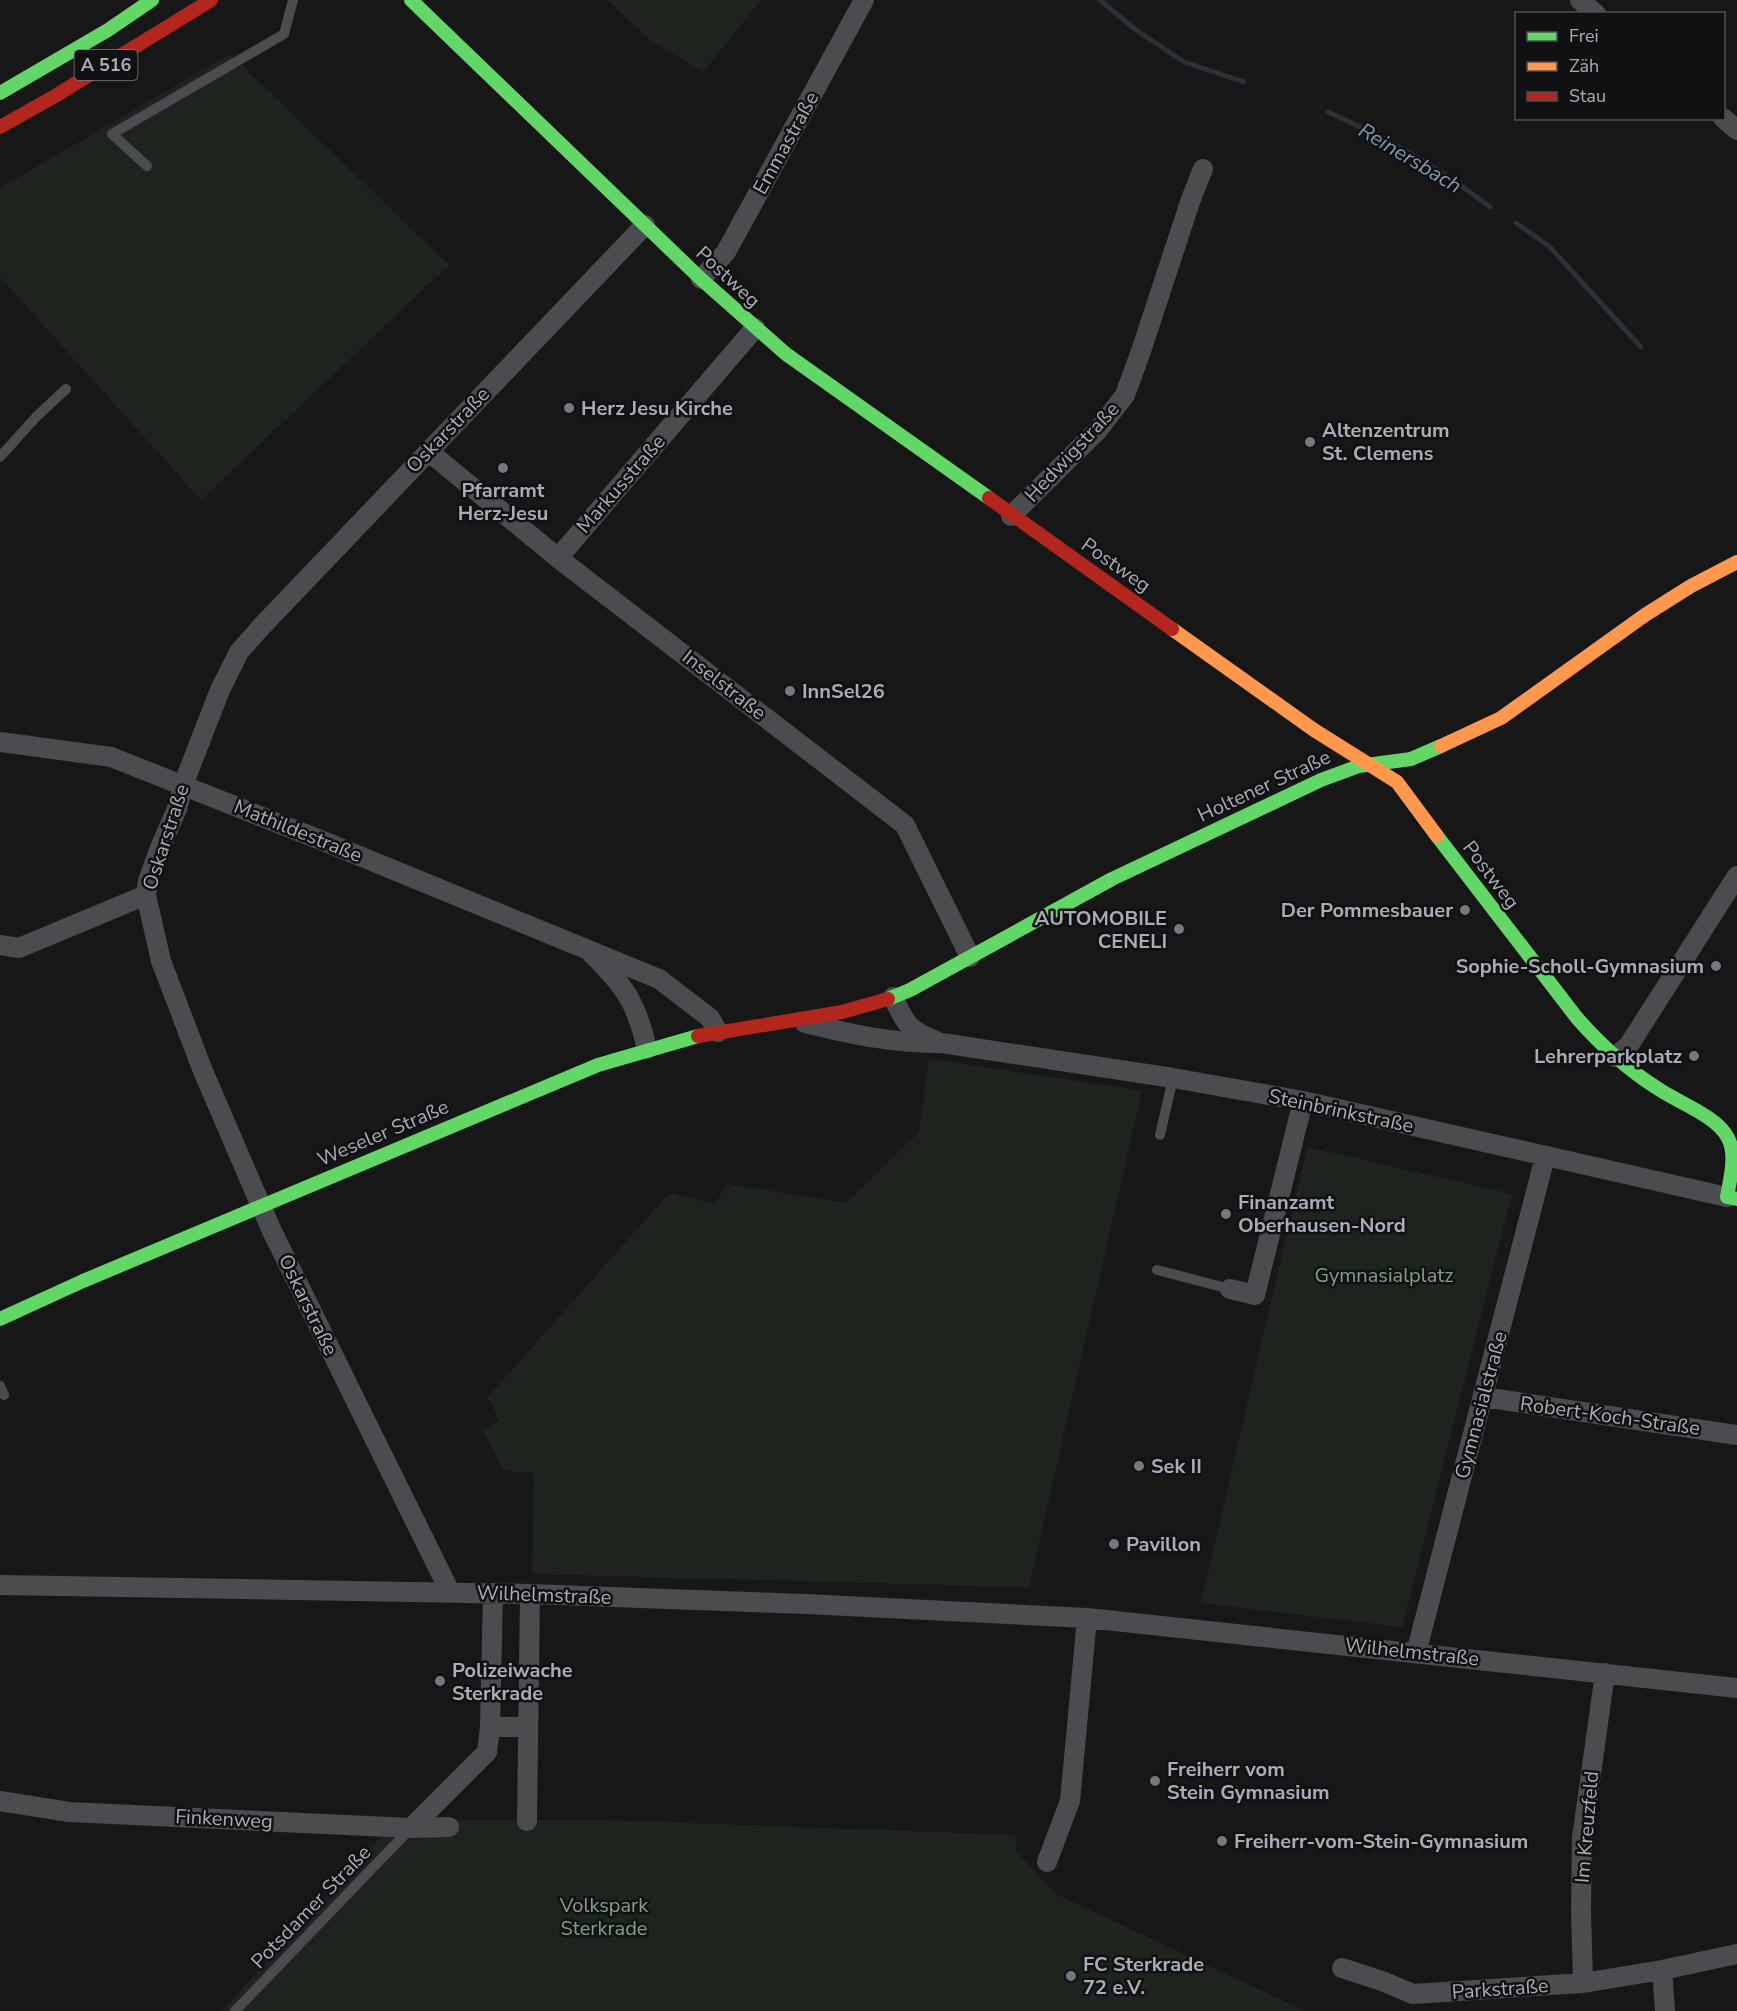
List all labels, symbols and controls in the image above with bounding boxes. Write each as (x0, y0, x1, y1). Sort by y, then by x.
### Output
legend (1515, 12, 1725, 120)
text: Frei (1569, 24, 1599, 48)
road number: A 516 (74, 50, 138, 80)
text: Zäh (1569, 54, 1599, 78)
text: Stau (1569, 84, 1606, 108)
street label: Emmastraße (747, 87, 825, 199)
water label: Reinersbach (1353, 116, 1467, 200)
street label: Postweg (690, 240, 766, 314)
street label: Oskarstraße (400, 381, 496, 479)
place label: Herz Jesu Kirche (581, 395, 733, 422)
street label: Hedwigstraße (1019, 396, 1125, 508)
marker: Herz Jesu Kirche (562, 401, 576, 415)
place label: Altenzentrum St. Clemens (1322, 417, 1450, 467)
street label: Markusstraße (571, 429, 671, 539)
marker: Altenzentrum St. Clemens (1303, 435, 1317, 449)
marker: Pfarramt Herz-Jesu (496, 461, 510, 475)
place label: Pfarramt Herz-Jesu (458, 477, 548, 527)
street label: Postweg (1076, 531, 1156, 599)
street label: Inselstraße (676, 644, 772, 726)
place label: InnSel26 (802, 678, 885, 705)
marker: InnSel26 (783, 684, 797, 698)
street label: Holtener Straße (1193, 743, 1335, 829)
street label: Oskarstraße (136, 781, 196, 893)
street label: Mathildestraße (230, 793, 366, 869)
street label: Postweg (1456, 835, 1526, 915)
place label: Der Pommesbauer (1281, 897, 1453, 924)
marker: Der Pommesbauer (1458, 903, 1472, 917)
place label: AUTOMOBILE CENELI (1035, 905, 1167, 955)
marker: AUTOMOBILE CENELI (1172, 922, 1186, 936)
place label: Sophie-Scholl-Gymnasium (1456, 953, 1704, 980)
marker: Sophie-Scholl-Gymnasium (1709, 959, 1723, 973)
place label: Lehrerparkplatz (1534, 1043, 1682, 1070)
marker: Lehrerparkplatz (1687, 1049, 1701, 1063)
street label: Steinbrinkstraße (1266, 1082, 1416, 1140)
street label: Weseler Straße (313, 1093, 453, 1173)
place label: Finanzamt Oberhausen-Nord (1238, 1189, 1406, 1239)
marker: Finanzamt Oberhausen-Nord (1219, 1207, 1233, 1221)
street label: Oskarstraße (272, 1250, 344, 1360)
park label: Gymnasialplatz (1314, 1262, 1454, 1289)
street label: Gymnasialstraße (1448, 1328, 1514, 1482)
street label: Robert-Koch-Straße (1518, 1390, 1702, 1442)
place label: Sek II (1151, 1453, 1202, 1480)
marker: Sek II (1132, 1459, 1146, 1473)
place label: Pavillon (1126, 1531, 1201, 1558)
marker: Pavillon (1107, 1537, 1121, 1551)
street label: Wilhelmstraße (476, 1579, 612, 1611)
street label: Wilhelmstraße (1344, 1632, 1480, 1672)
place label: Polizeiwache Sterkrade (452, 1657, 573, 1707)
marker: Polizeiwache Sterkrade (433, 1674, 447, 1688)
place label: Freiherr vom Stein Gymnasium (1167, 1756, 1330, 1806)
street label: Im Kreuzfeld (1569, 1770, 1605, 1884)
marker: Freiherr vom Stein Gymnasium (1148, 1774, 1162, 1788)
street label: Finkenweg (175, 1803, 273, 1835)
place label: Freiherr-vom-Stein-Gymnasium (1234, 1828, 1528, 1855)
marker: Freiherr-vom-Stein-Gymnasium (1215, 1834, 1229, 1848)
street label: Potsdamer Straße (245, 1839, 377, 1975)
park label: Volkspark Sterkrade (559, 1892, 649, 1942)
place label: FC Sterkrade 72 e.V. (1083, 1951, 1204, 2001)
marker: FC Sterkrade 72 e.V. (1064, 1969, 1078, 1983)
street label: Parkstraße (1451, 1972, 1549, 2006)

